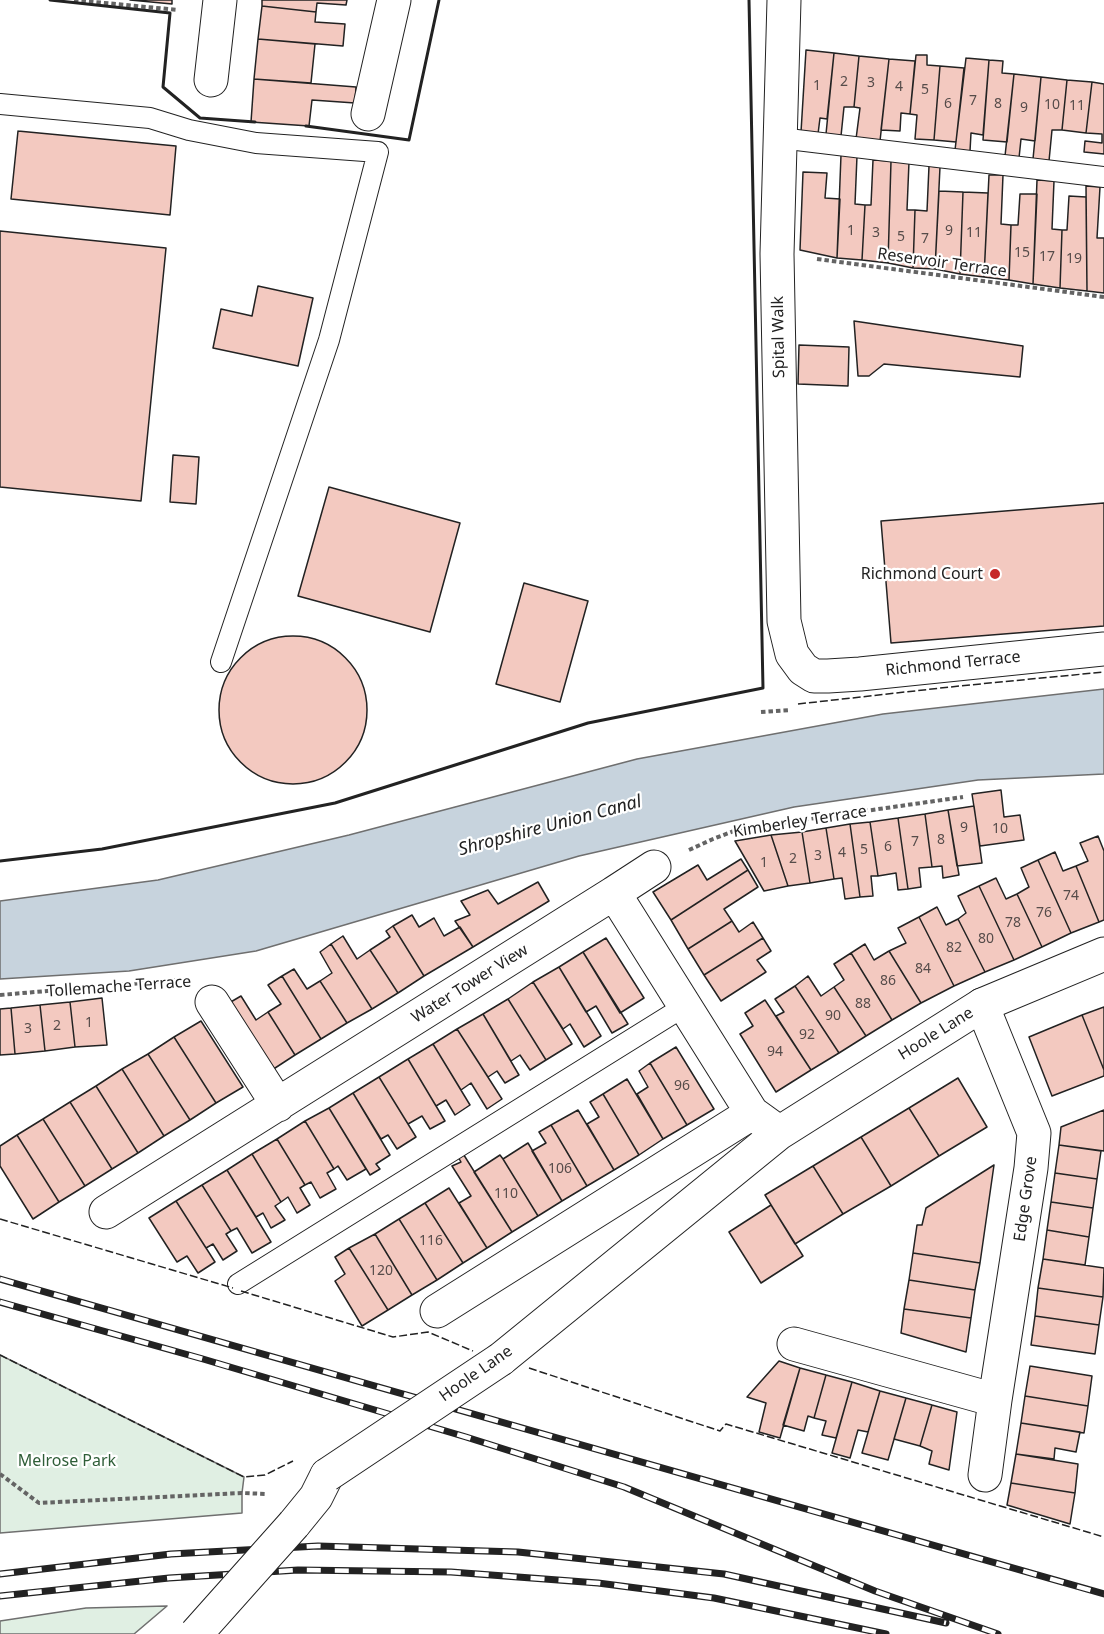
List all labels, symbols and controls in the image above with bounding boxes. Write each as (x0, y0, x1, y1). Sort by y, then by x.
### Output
house number: 2 (840, 74, 848, 90)
house number: 3 (867, 75, 875, 91)
house number: 1 (813, 78, 821, 94)
house number: 4 (895, 79, 903, 95)
house number: 5 (921, 82, 929, 98)
house number: 7 (969, 93, 977, 109)
house number: 6 (944, 96, 952, 112)
house number: 8 (994, 96, 1002, 112)
house number: 10 (1044, 97, 1060, 113)
house number: 11 (1069, 98, 1085, 114)
house number: 9 (1020, 100, 1028, 116)
house number: 1 (847, 223, 855, 239)
house number: 9 (945, 223, 953, 239)
house number: 3 (872, 225, 880, 241)
house number: 11 (966, 225, 982, 241)
house number: 5 (897, 229, 905, 245)
house number: 7 (921, 231, 929, 247)
street label: Reservoir Terrace (876, 244, 1008, 282)
house number: 15 (1014, 245, 1030, 261)
house number: 17 (1039, 249, 1055, 265)
house number: 19 (1066, 251, 1082, 267)
street label: Spital Walk (769, 296, 789, 378)
place label: Richmond Court (861, 564, 983, 584)
marker: Richmond Court (988, 567, 1002, 581)
street label: Richmond Terrace (885, 647, 1021, 681)
water label: Shropshire Union Canal (456, 791, 644, 861)
street label: Kimberley Terrace (732, 802, 868, 842)
house number: 9 (960, 820, 968, 836)
house number: 10 (992, 821, 1008, 837)
house number: 8 (937, 832, 945, 848)
house number: 7 (911, 834, 919, 850)
house number: 6 (884, 839, 892, 855)
house number: 5 (860, 842, 868, 858)
house number: 4 (838, 845, 846, 861)
house number: 3 (814, 848, 822, 864)
house number: 2 (789, 851, 797, 867)
house number: 1 (760, 855, 768, 871)
house number: 74 (1063, 888, 1079, 904)
house number: 76 (1036, 905, 1052, 921)
house number: 78 (1005, 915, 1021, 931)
house number: 80 (978, 931, 994, 947)
street label: Water Tower View (408, 940, 532, 1028)
house number: 82 (946, 940, 962, 956)
house number: 84 (915, 961, 931, 977)
street label: Tollemache Terrace (46, 972, 192, 1002)
house number: 86 (880, 973, 896, 989)
house number: 88 (855, 996, 871, 1012)
street label: Hoole Lane (895, 1003, 977, 1065)
house number: 90 (825, 1008, 841, 1024)
house number: 1 (85, 1015, 93, 1031)
house number: 2 (53, 1018, 61, 1034)
house number: 3 (24, 1021, 32, 1037)
house number: 92 (799, 1027, 815, 1043)
house number: 94 (767, 1044, 783, 1060)
house number: 96 (674, 1078, 690, 1094)
street label: Edge Grove (1010, 1155, 1042, 1243)
house number: 106 (548, 1161, 572, 1177)
house number: 110 (494, 1186, 518, 1202)
house number: 116 (419, 1233, 443, 1249)
house number: 120 (369, 1263, 393, 1279)
street label: Hoole Lane (436, 1342, 516, 1406)
park label: Melrose Park (18, 1451, 116, 1471)

